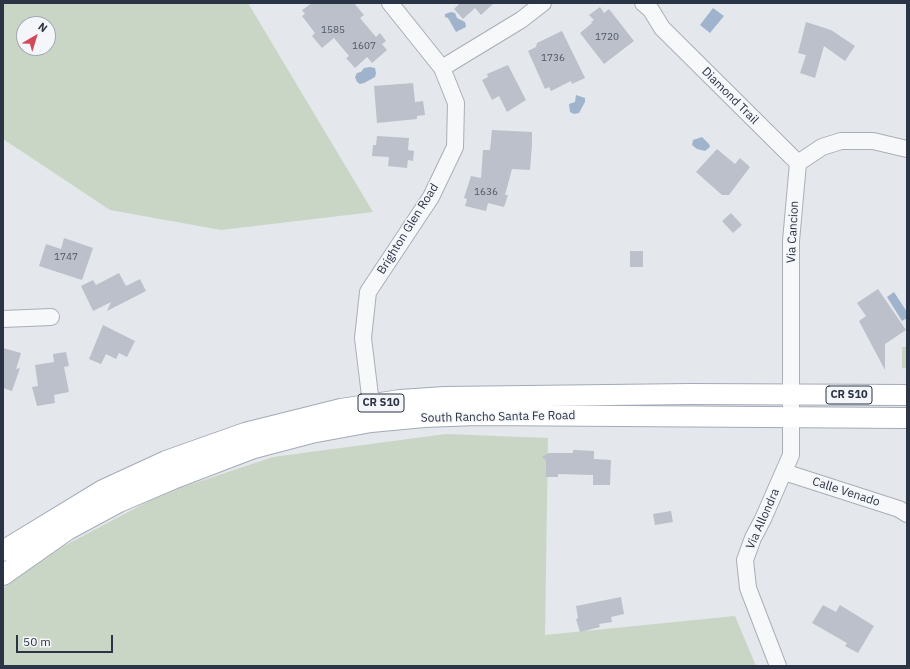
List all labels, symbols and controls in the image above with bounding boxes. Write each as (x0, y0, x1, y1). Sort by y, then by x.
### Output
north arrow (16, 16, 56, 56)
text: N (35, 19, 50, 35)
house number: 1585 (321, 24, 345, 36)
house number: 1720 (595, 31, 619, 43)
house number: 1607 (352, 40, 376, 52)
house number: 1736 (541, 52, 565, 64)
street label: Diamond Trail (699, 65, 761, 127)
street label: Brighton Glen Road (374, 181, 442, 277)
house number: 1636 (474, 186, 498, 198)
street label: Via Cancion (784, 200, 802, 264)
house number: 1747 (54, 251, 78, 263)
road number: CR S10 (826, 386, 872, 404)
road number: CR S10 (358, 394, 404, 412)
street label: South Rancho Santa Fe Road (421, 408, 575, 426)
street label: Calle Venado (810, 474, 882, 510)
street label: Via Allondra (743, 486, 783, 552)
scale bar (18, 627, 115, 653)
text: 50 m (23, 634, 51, 649)

